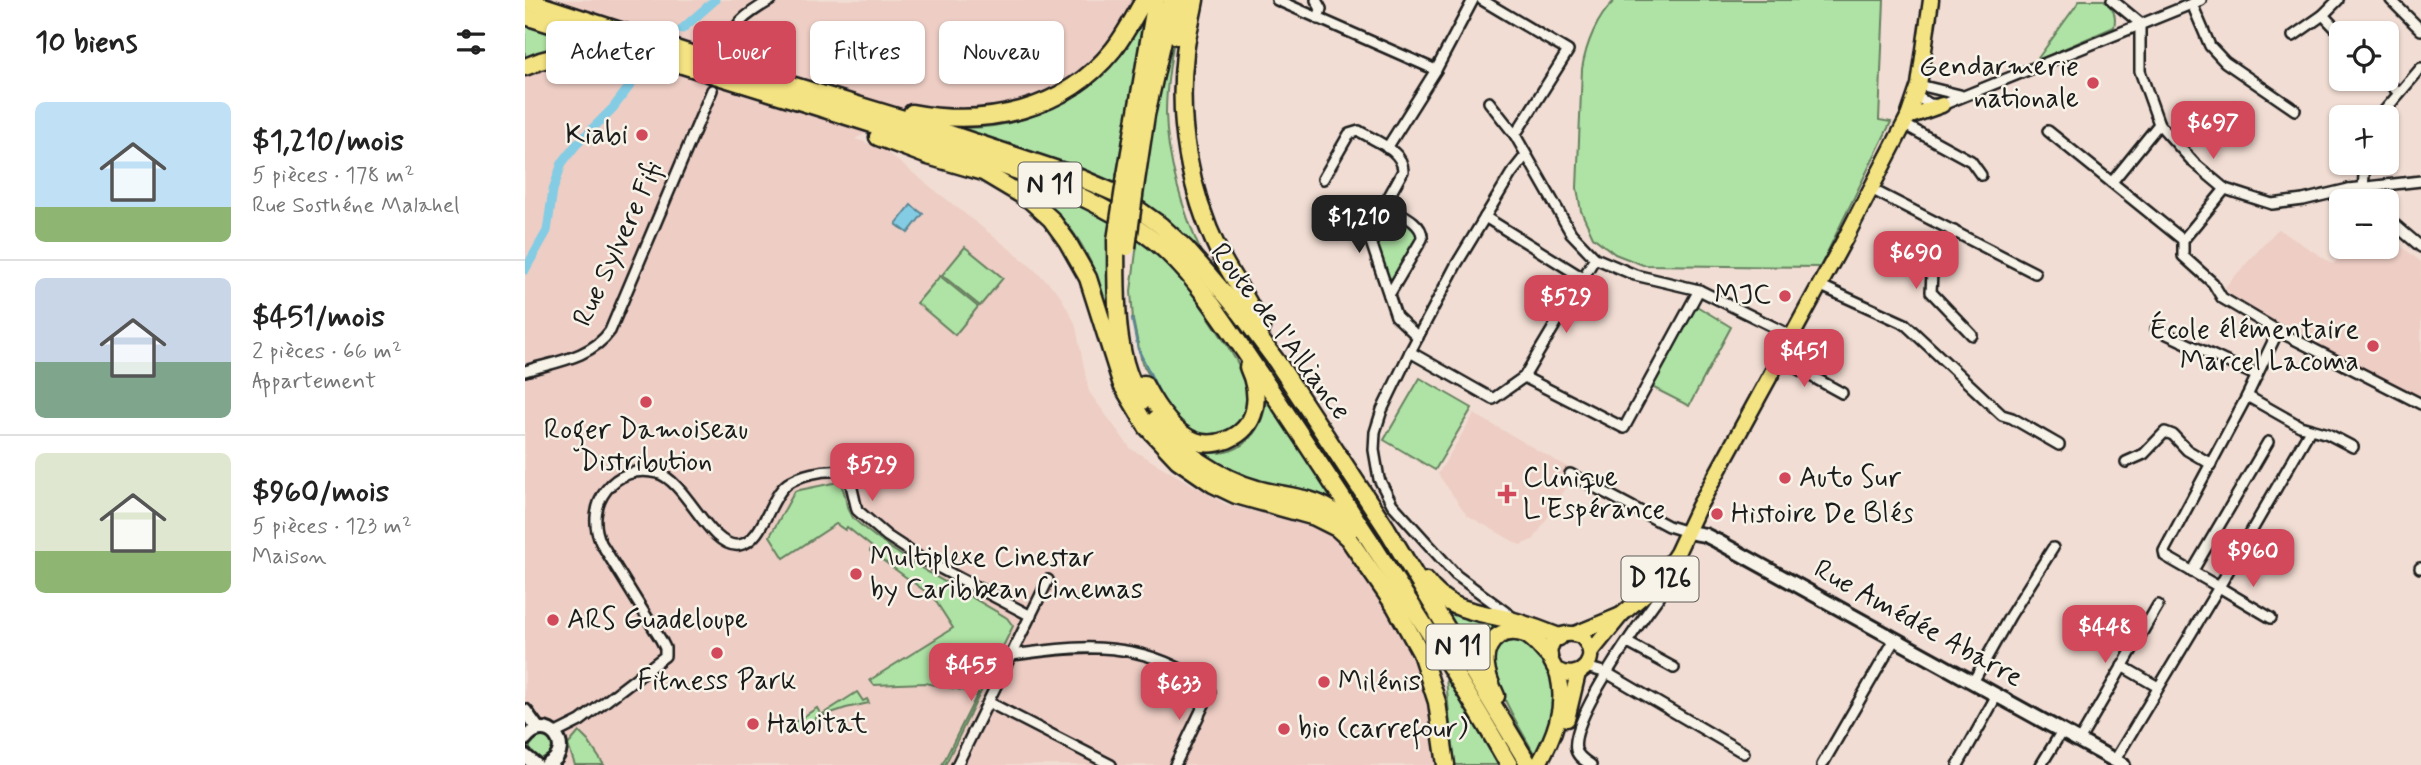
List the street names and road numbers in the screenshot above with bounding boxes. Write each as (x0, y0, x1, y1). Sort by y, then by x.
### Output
street label: Rue Sylvere Fifi (565, 155, 673, 333)
road number: N 11 (1019, 162, 1081, 208)
street label: Route de l'Alliance (1201, 236, 1359, 428)
street label: Rue Amédée Abarre (1807, 551, 2029, 697)
road number: D 126 (1621, 556, 1699, 601)
road number: N 11 (1427, 624, 1489, 670)

